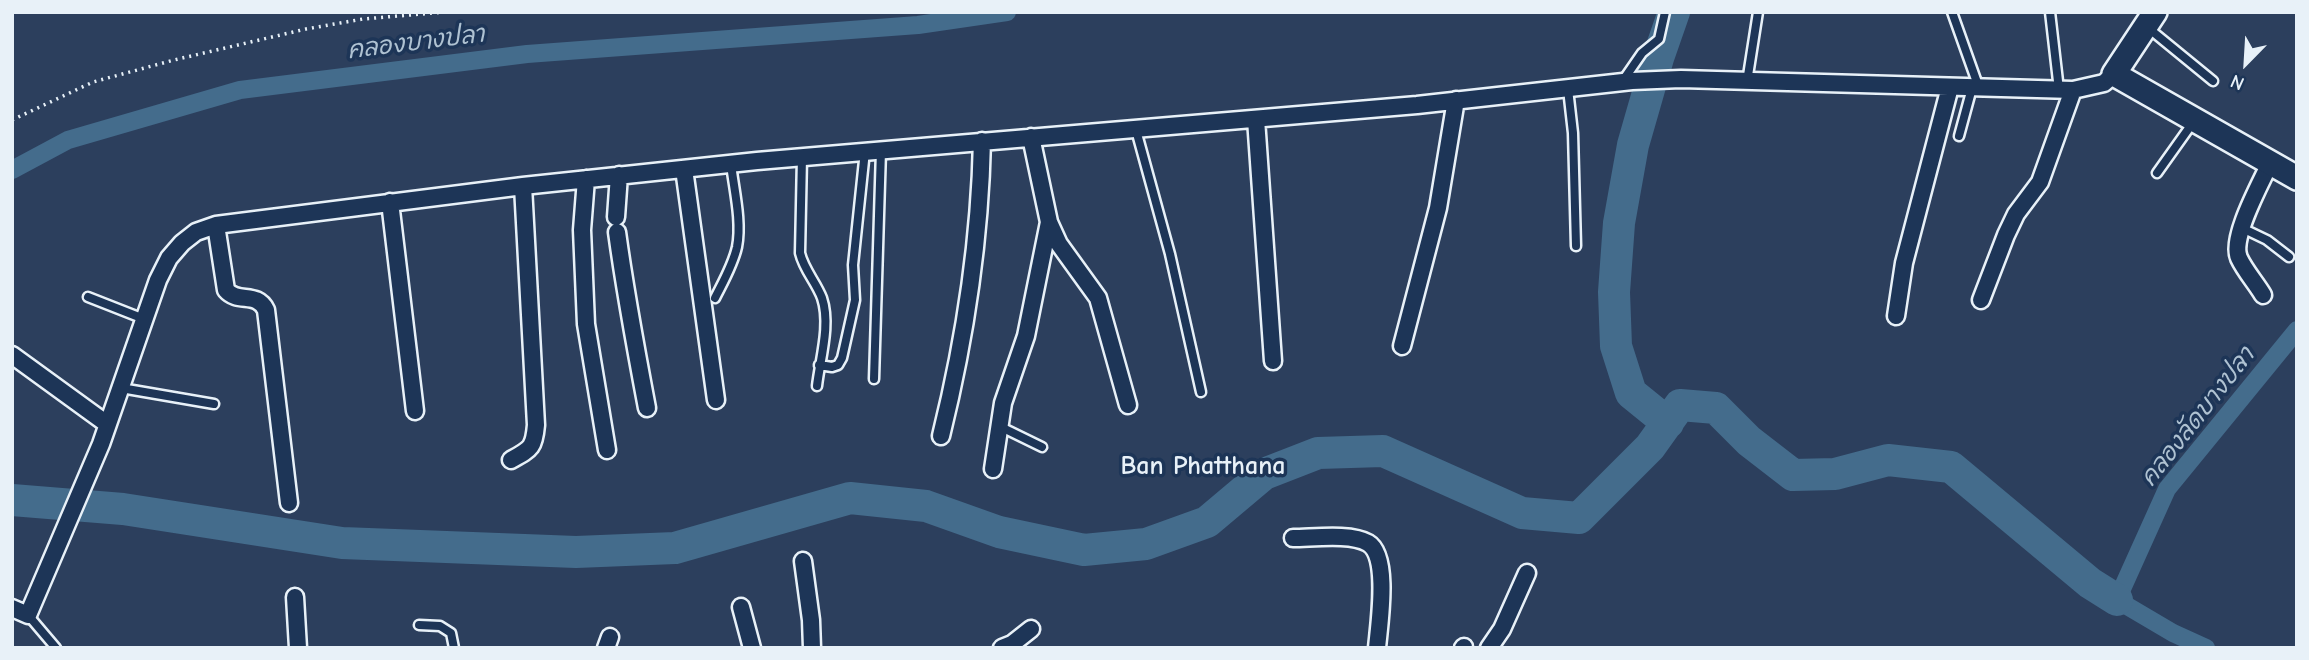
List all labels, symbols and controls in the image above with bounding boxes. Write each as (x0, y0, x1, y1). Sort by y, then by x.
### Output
water label: คลองบางปลา (346, 20, 486, 66)
north arrow (2211, 28, 2281, 98)
text: N (2227, 70, 2248, 95)
water label: คลองลัดบางปลา (2135, 342, 2261, 492)
district label: Ban Phatthana (1120, 451, 1286, 483)

